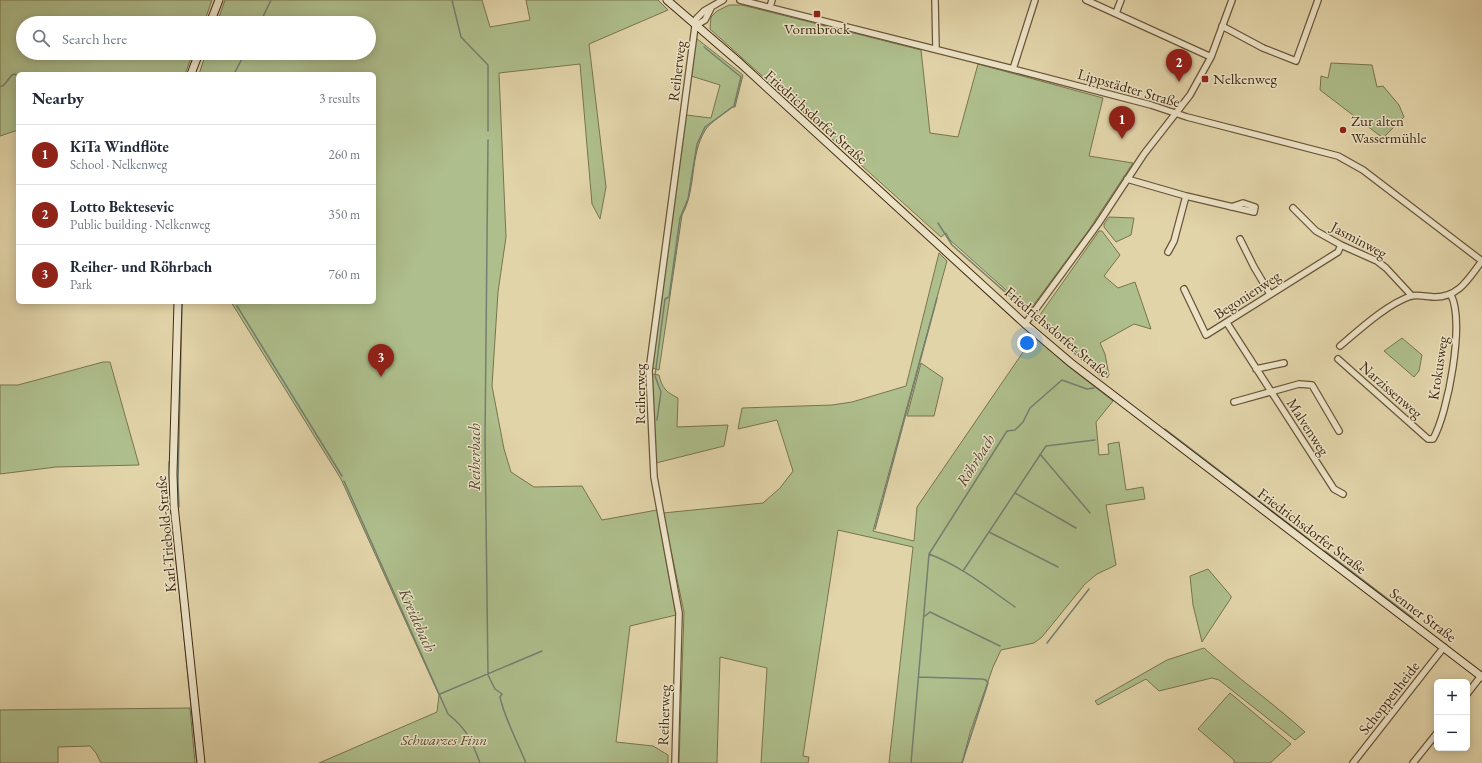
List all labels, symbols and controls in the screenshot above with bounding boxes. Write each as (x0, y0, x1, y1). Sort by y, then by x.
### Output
marker: Vormbrock (812, 9, 822, 19)
search box (16, 16, 376, 60)
place label: Vormbrock (784, 19, 851, 38)
icon: search (30, 27, 52, 49)
text: Search here (62, 29, 127, 48)
street label: Reiherweg (663, 39, 690, 102)
pin: 2 (1166, 49, 1192, 82)
street label: Lippstädter Straße (1076, 64, 1183, 111)
street label: Friedrichsdorfer Straße (761, 66, 872, 168)
place label: Nelkenweg (1213, 69, 1278, 88)
marker: Nelkenweg (1200, 74, 1210, 84)
text: Nearby (32, 87, 84, 109)
text: 3 results (319, 90, 360, 107)
pin: 1 (1109, 106, 1135, 139)
place label: Zur alten Wassermühle (1351, 111, 1427, 147)
marker: Zur alten Wassermühle (1338, 125, 1348, 135)
text: KiTa Windflöte (70, 137, 169, 156)
text: 1 (42, 146, 48, 163)
text: 260 m (329, 146, 360, 163)
text: School · Nelkenweg (70, 156, 167, 173)
text: Lotto Bektesevic (70, 197, 174, 216)
text: 2 (42, 206, 48, 223)
text: 350 m (329, 206, 360, 223)
text: Public building · Nelkenweg (70, 216, 210, 233)
street label: Jasminweg (1326, 216, 1391, 263)
text: Reiher- und Röhrbach (70, 257, 212, 276)
text: 3 (42, 266, 48, 283)
text: 760 m (329, 266, 360, 283)
street label: Begonienweg (1210, 266, 1284, 323)
text: Park (70, 276, 92, 293)
street label: Friedrichsdorfer Straße (1001, 282, 1114, 381)
your location (1017, 333, 1037, 353)
street label: Krokusweg (1423, 334, 1452, 401)
pin: 3 (368, 344, 394, 377)
street label: Narzissenweg (1356, 357, 1427, 423)
street label: Reiherweg (630, 363, 649, 425)
street label: Malvenweg (1283, 394, 1334, 459)
water label: Reiherbach (464, 423, 485, 491)
water label: Röhrbach (951, 430, 1000, 490)
street label: Karl-Triebold-Straße (151, 475, 180, 593)
street label: Friedrichsdorfer Straße (1254, 483, 1371, 578)
street label: Senner Straße (1386, 583, 1461, 646)
water label: Kreidebach (394, 584, 441, 656)
street label: Schoppenheide (1354, 657, 1423, 738)
map controls (1434, 679, 1470, 751)
button: + (1434, 679, 1470, 715)
street label: Reiherweg (653, 684, 674, 746)
button: − (1434, 715, 1470, 751)
park label: Schwarzes Finn (400, 730, 487, 749)

